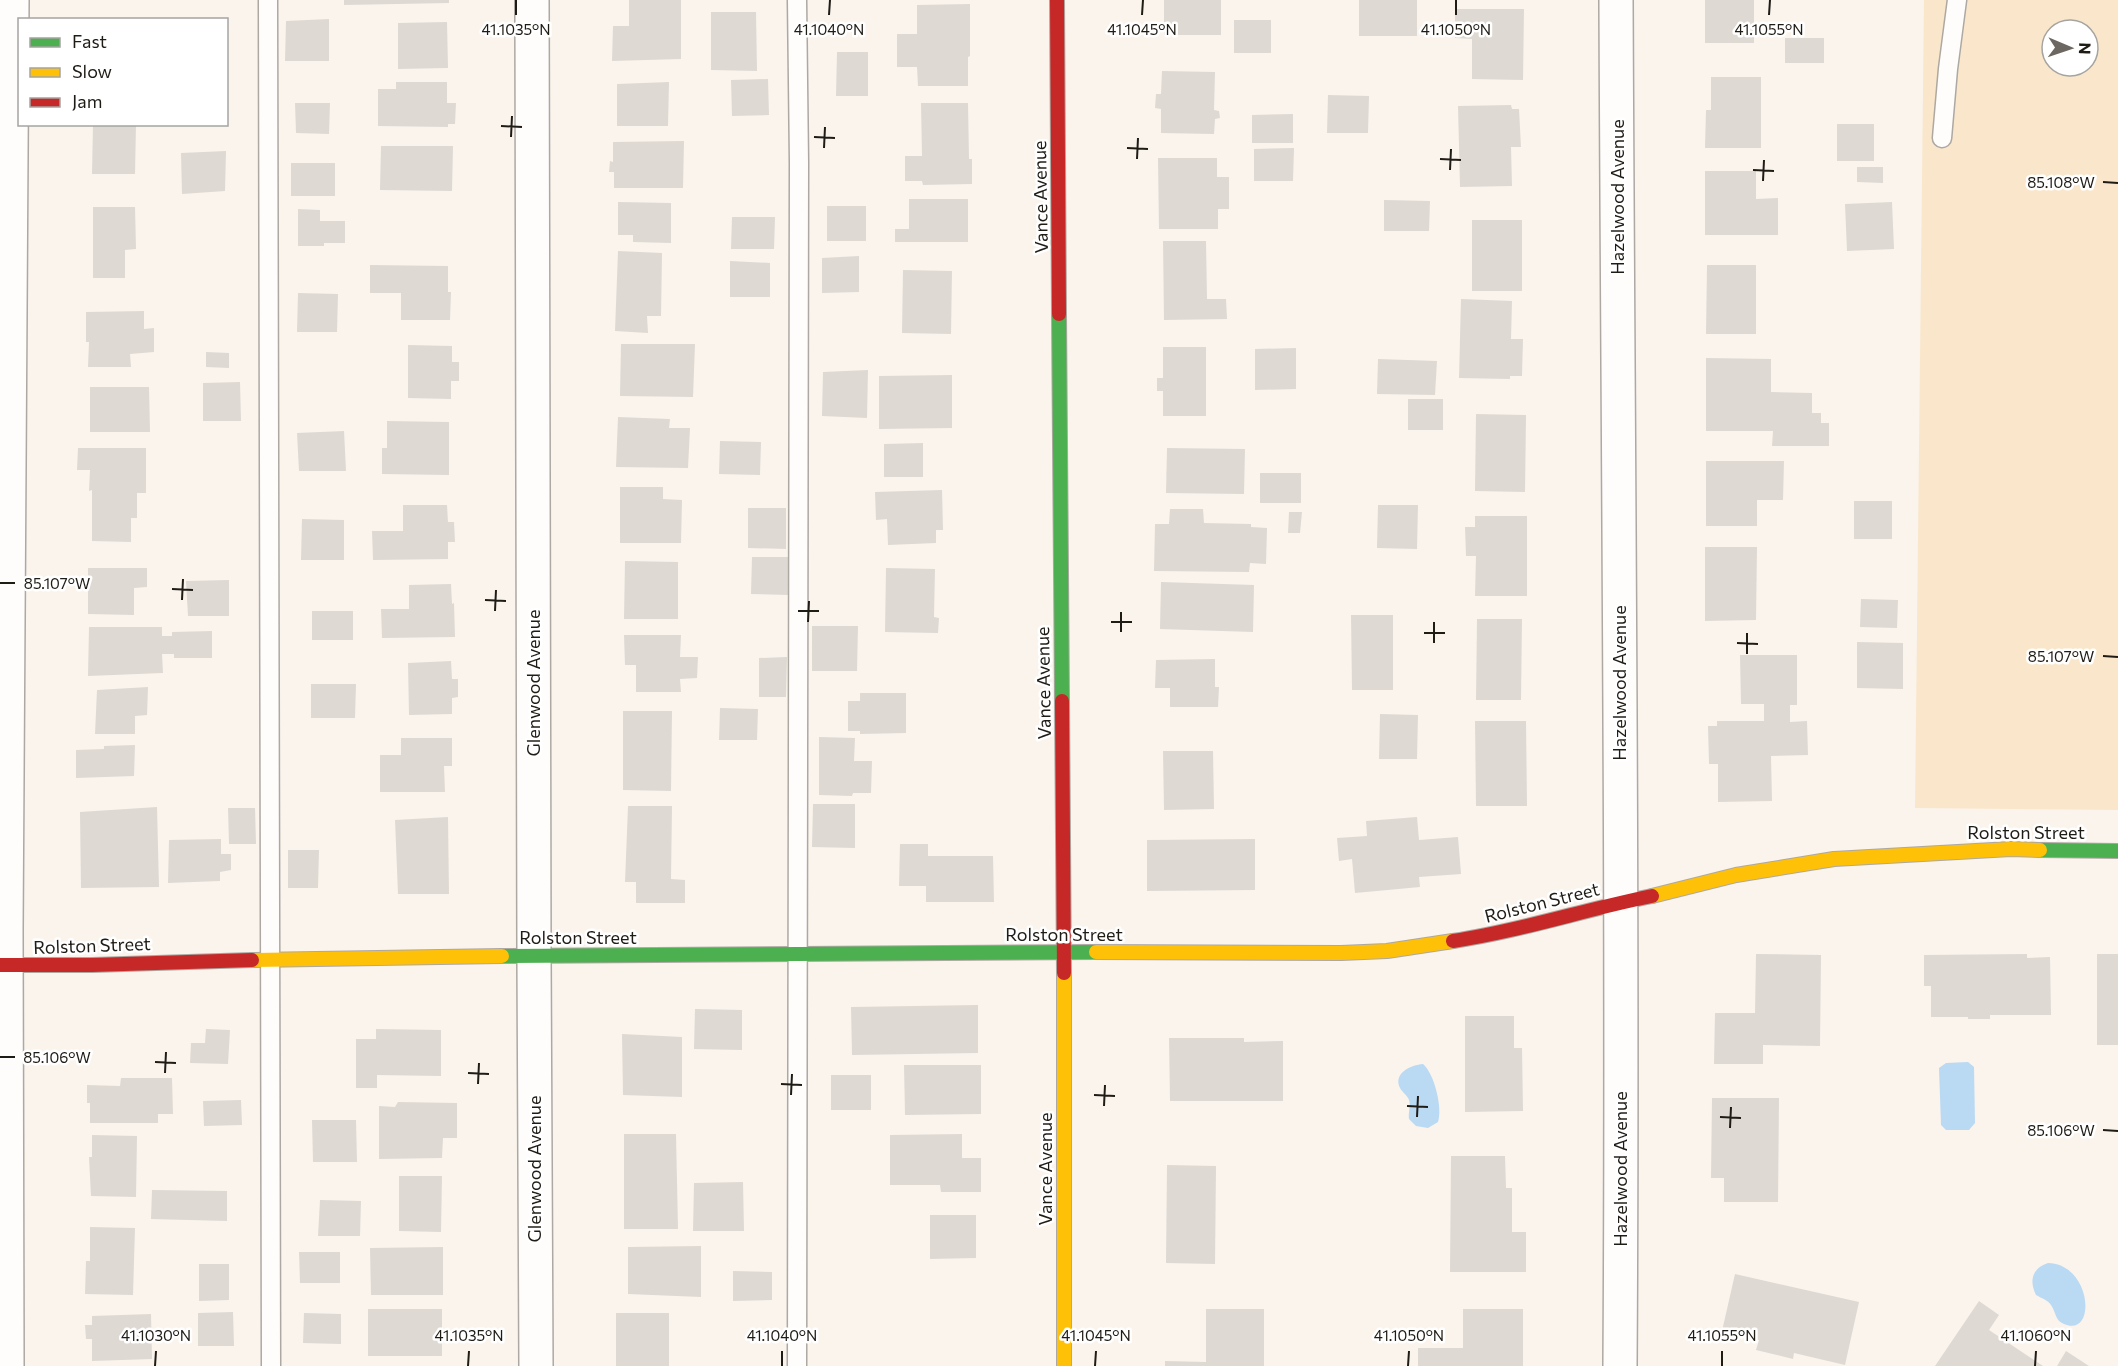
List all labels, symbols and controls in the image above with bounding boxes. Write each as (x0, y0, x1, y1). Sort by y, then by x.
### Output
legend (18, 18, 228, 126)
north arrow (2040, 18, 2100, 78)
text: 41.1035°N (481, 20, 551, 38)
text: 41.1040°N (794, 20, 864, 38)
text: 41.1045°N (1107, 20, 1177, 38)
text: 41.1050°N (1421, 20, 1491, 38)
text: 41.1055°N (1734, 20, 1804, 38)
text: Fast (72, 30, 107, 52)
text: N (2076, 42, 2095, 55)
text: Slow (72, 60, 112, 82)
text: Jam (72, 90, 102, 112)
street label: Hazelwood Avenue (1606, 119, 1628, 275)
street label: Vance Avenue (1028, 140, 1052, 254)
text: 85.108°W (2027, 173, 2095, 191)
text: 85.107°W (24, 574, 90, 592)
street label: Hazelwood Avenue (1608, 605, 1630, 761)
street label: Glenwood Avenue (522, 610, 544, 756)
street label: Vance Avenue (1031, 626, 1055, 740)
text: 85.107°W (2028, 647, 2094, 665)
street label: Rolston Street (1967, 821, 2085, 843)
street label: Rolston Street (1482, 877, 1601, 927)
street label: Rolston Street (1005, 923, 1123, 945)
street label: Rolston Street (519, 926, 637, 948)
street label: Rolston Street (33, 932, 151, 958)
text: 85.106°W (23, 1048, 91, 1066)
street label: Hazelwood Avenue (1609, 1091, 1631, 1247)
street label: Glenwood Avenue (523, 1096, 545, 1242)
street label: Vance Avenue (1034, 1113, 1056, 1225)
text: 85.106°W (2027, 1121, 2095, 1139)
text: 41.1030°N (121, 1326, 191, 1344)
text: 41.1035°N (434, 1326, 504, 1344)
text: 41.1040°N (747, 1326, 817, 1344)
text: 41.1045°N (1061, 1326, 1131, 1344)
text: 41.1050°N (1374, 1326, 1444, 1344)
text: 41.1055°N (1687, 1326, 1757, 1344)
text: 41.1060°N (2001, 1326, 2071, 1344)

